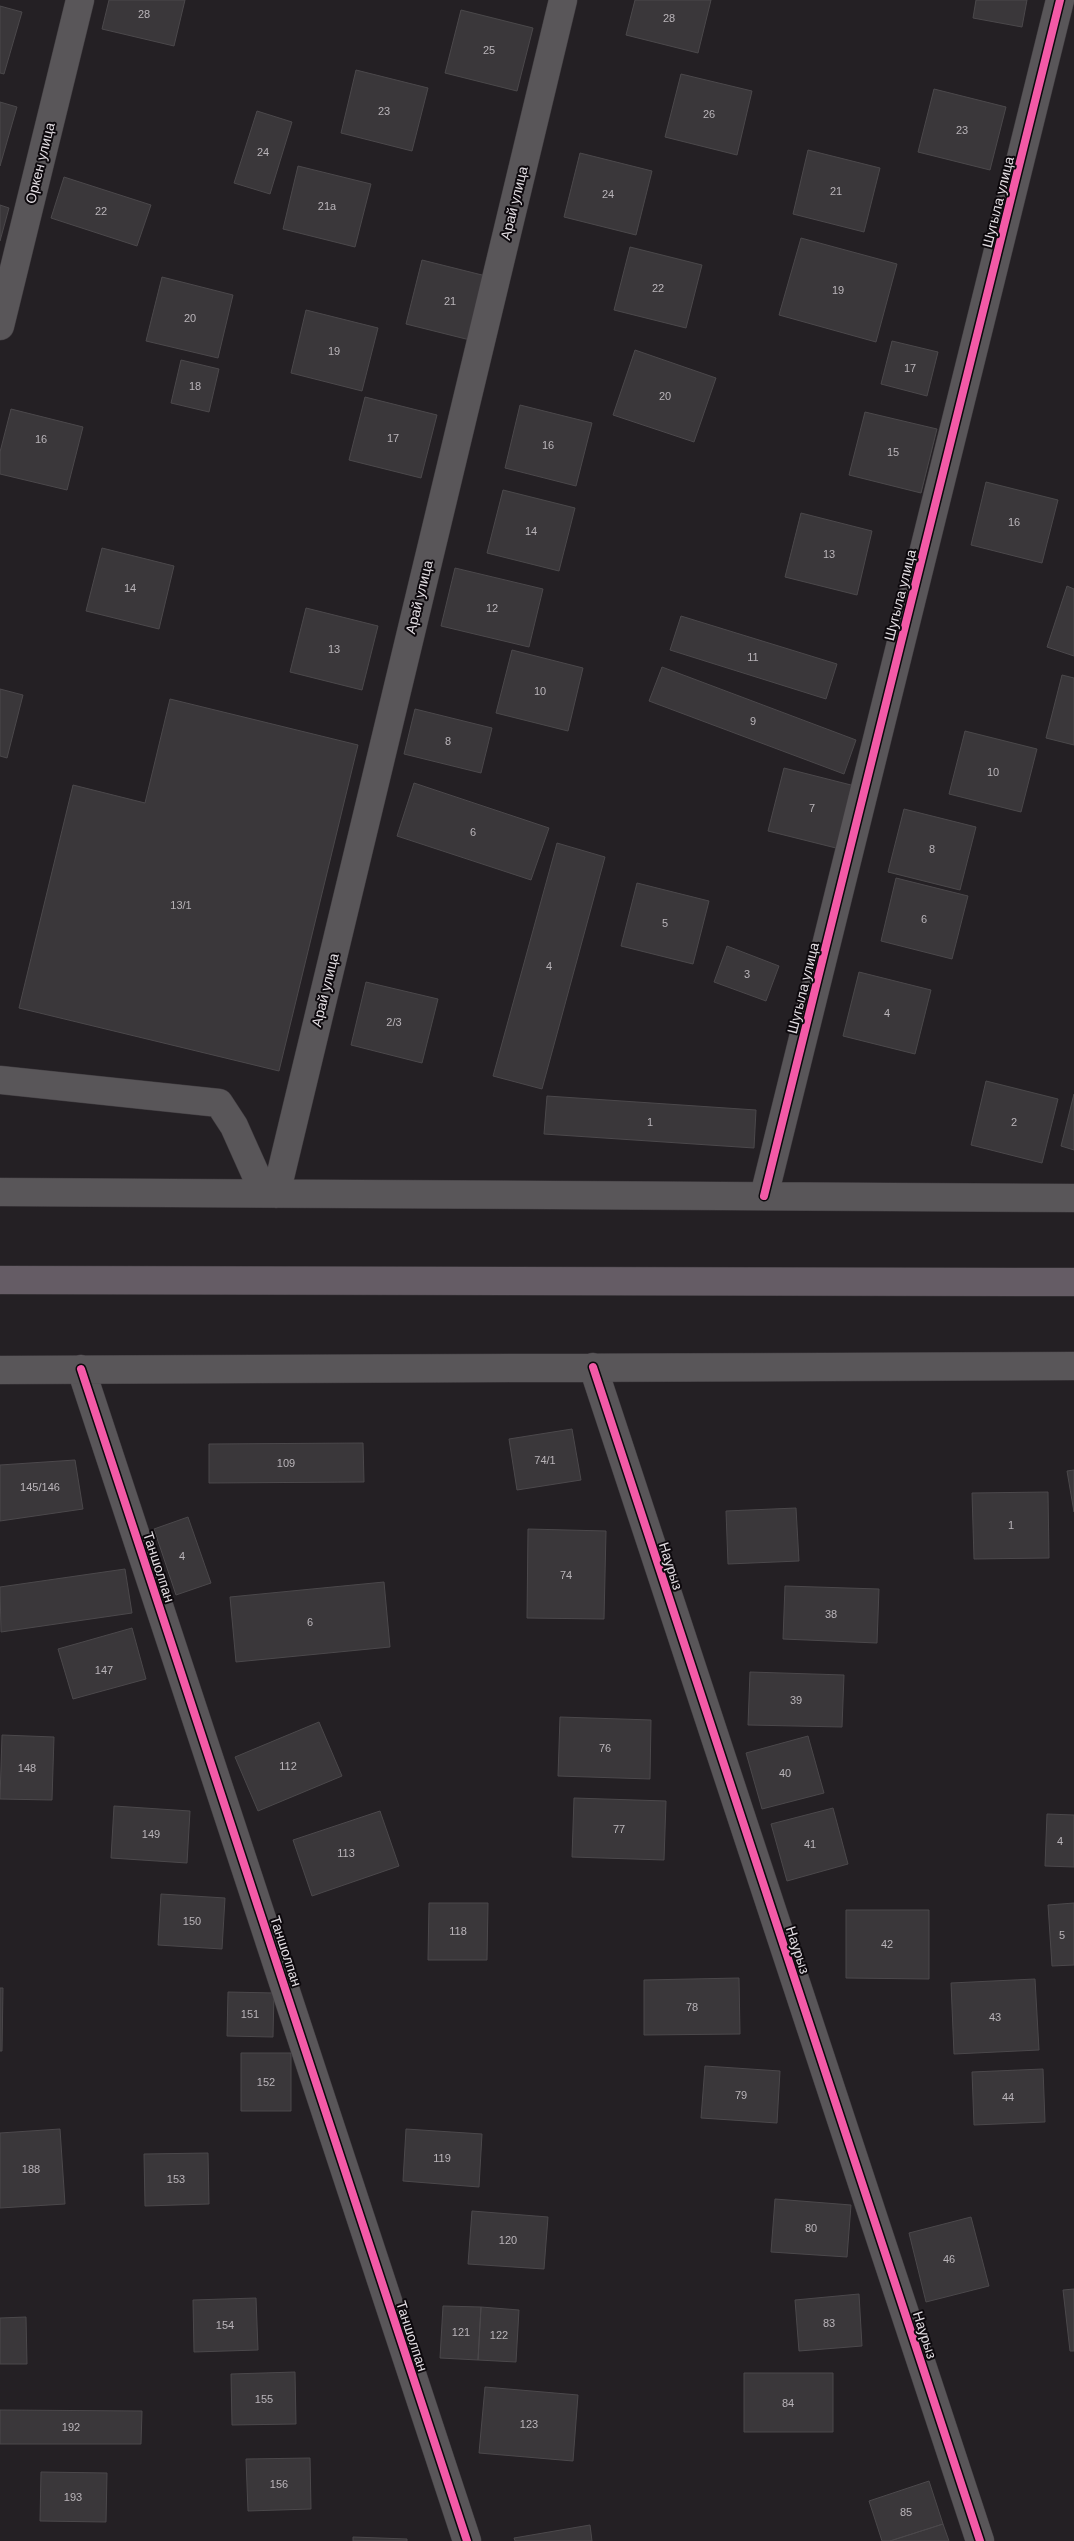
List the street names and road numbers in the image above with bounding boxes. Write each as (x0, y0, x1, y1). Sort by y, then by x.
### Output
street label: Оркен улица (22, 121, 58, 205)
street label: Шугыла улица (979, 155, 1017, 249)
street label: Арай улица (497, 164, 531, 241)
street label: Шугыла улица (881, 548, 919, 642)
street label: Арай улица (402, 558, 436, 635)
street label: Шугыла улица (784, 941, 822, 1035)
street label: Арай улица (308, 951, 342, 1028)
street label: Таншолпан (140, 1530, 178, 1604)
street label: Наурыз (656, 1540, 686, 1592)
street label: Таншолпан (267, 1914, 305, 1988)
street label: Наурыз (783, 1924, 813, 1976)
street label: Таншолпан (393, 2299, 431, 2373)
street label: Наурыз (910, 2309, 940, 2361)

